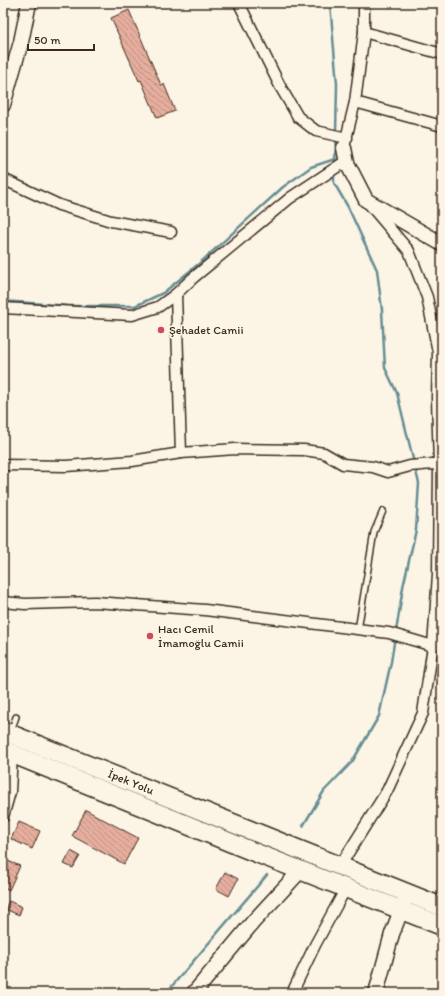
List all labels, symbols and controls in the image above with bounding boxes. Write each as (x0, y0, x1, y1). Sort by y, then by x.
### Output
scale bar (28, 26, 94, 52)
text: 50 m (34, 33, 60, 47)
place label: Şehadet Camii (169, 323, 243, 337)
marker: Şehadet Camii (156, 325, 166, 335)
place label: Hacı Cemil İmamoğlu Camii (158, 622, 244, 650)
marker: Hacı Cemil İmamoğlu Camii (145, 631, 155, 641)
street label: İpek Yolu (106, 766, 156, 798)

